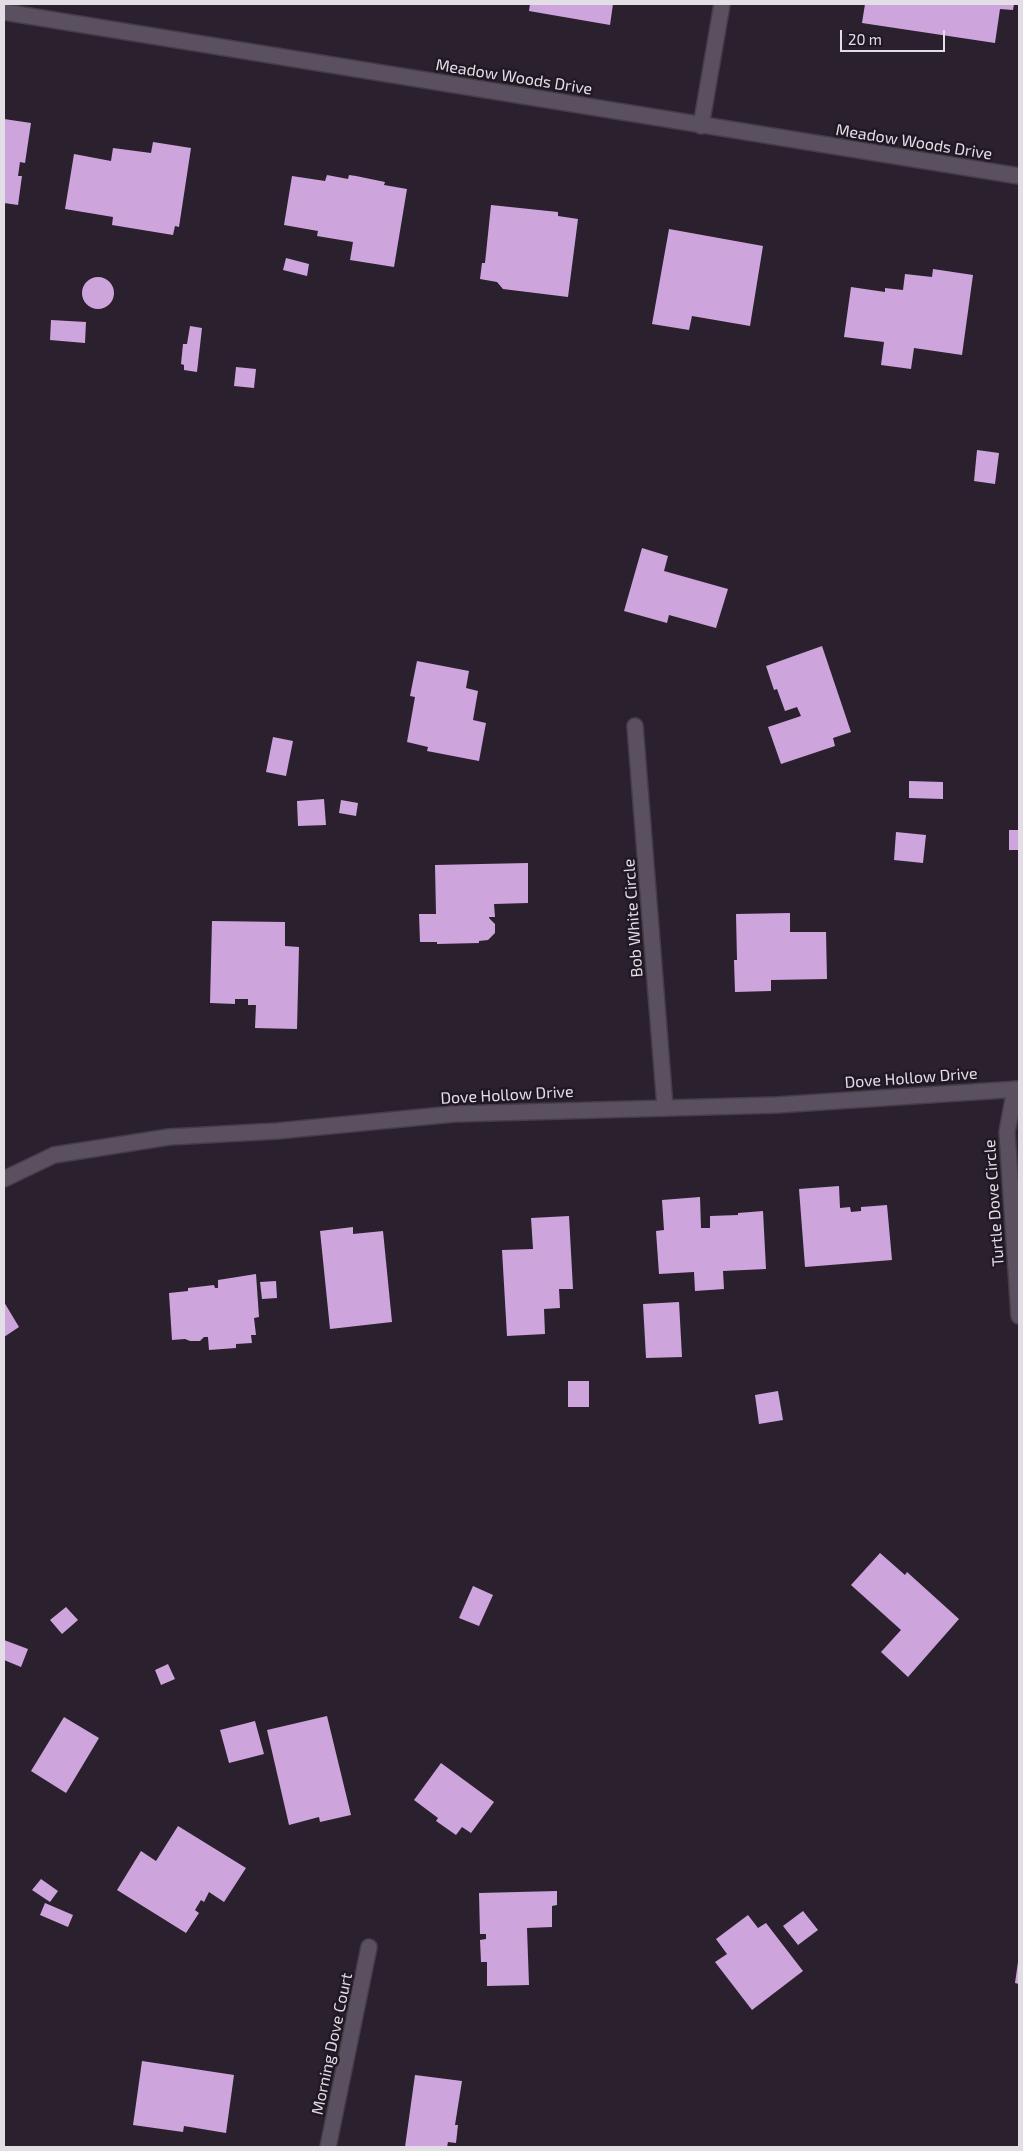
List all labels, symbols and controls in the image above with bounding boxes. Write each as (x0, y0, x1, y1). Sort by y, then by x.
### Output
scale bar (843, 20, 948, 52)
text: 20 m (848, 30, 882, 48)
street label: Meadow Woods Drive (434, 55, 594, 99)
street label: Meadow Woods Drive (834, 120, 994, 164)
street label: Bob White Circle (619, 858, 647, 978)
street label: Dove Hollow Drive (844, 1064, 978, 1092)
street label: Dove Hollow Drive (440, 1082, 574, 1108)
street label: Turtle Dove Circle (980, 1139, 1008, 1267)
street label: Morning Dove Court (308, 1971, 356, 2117)

